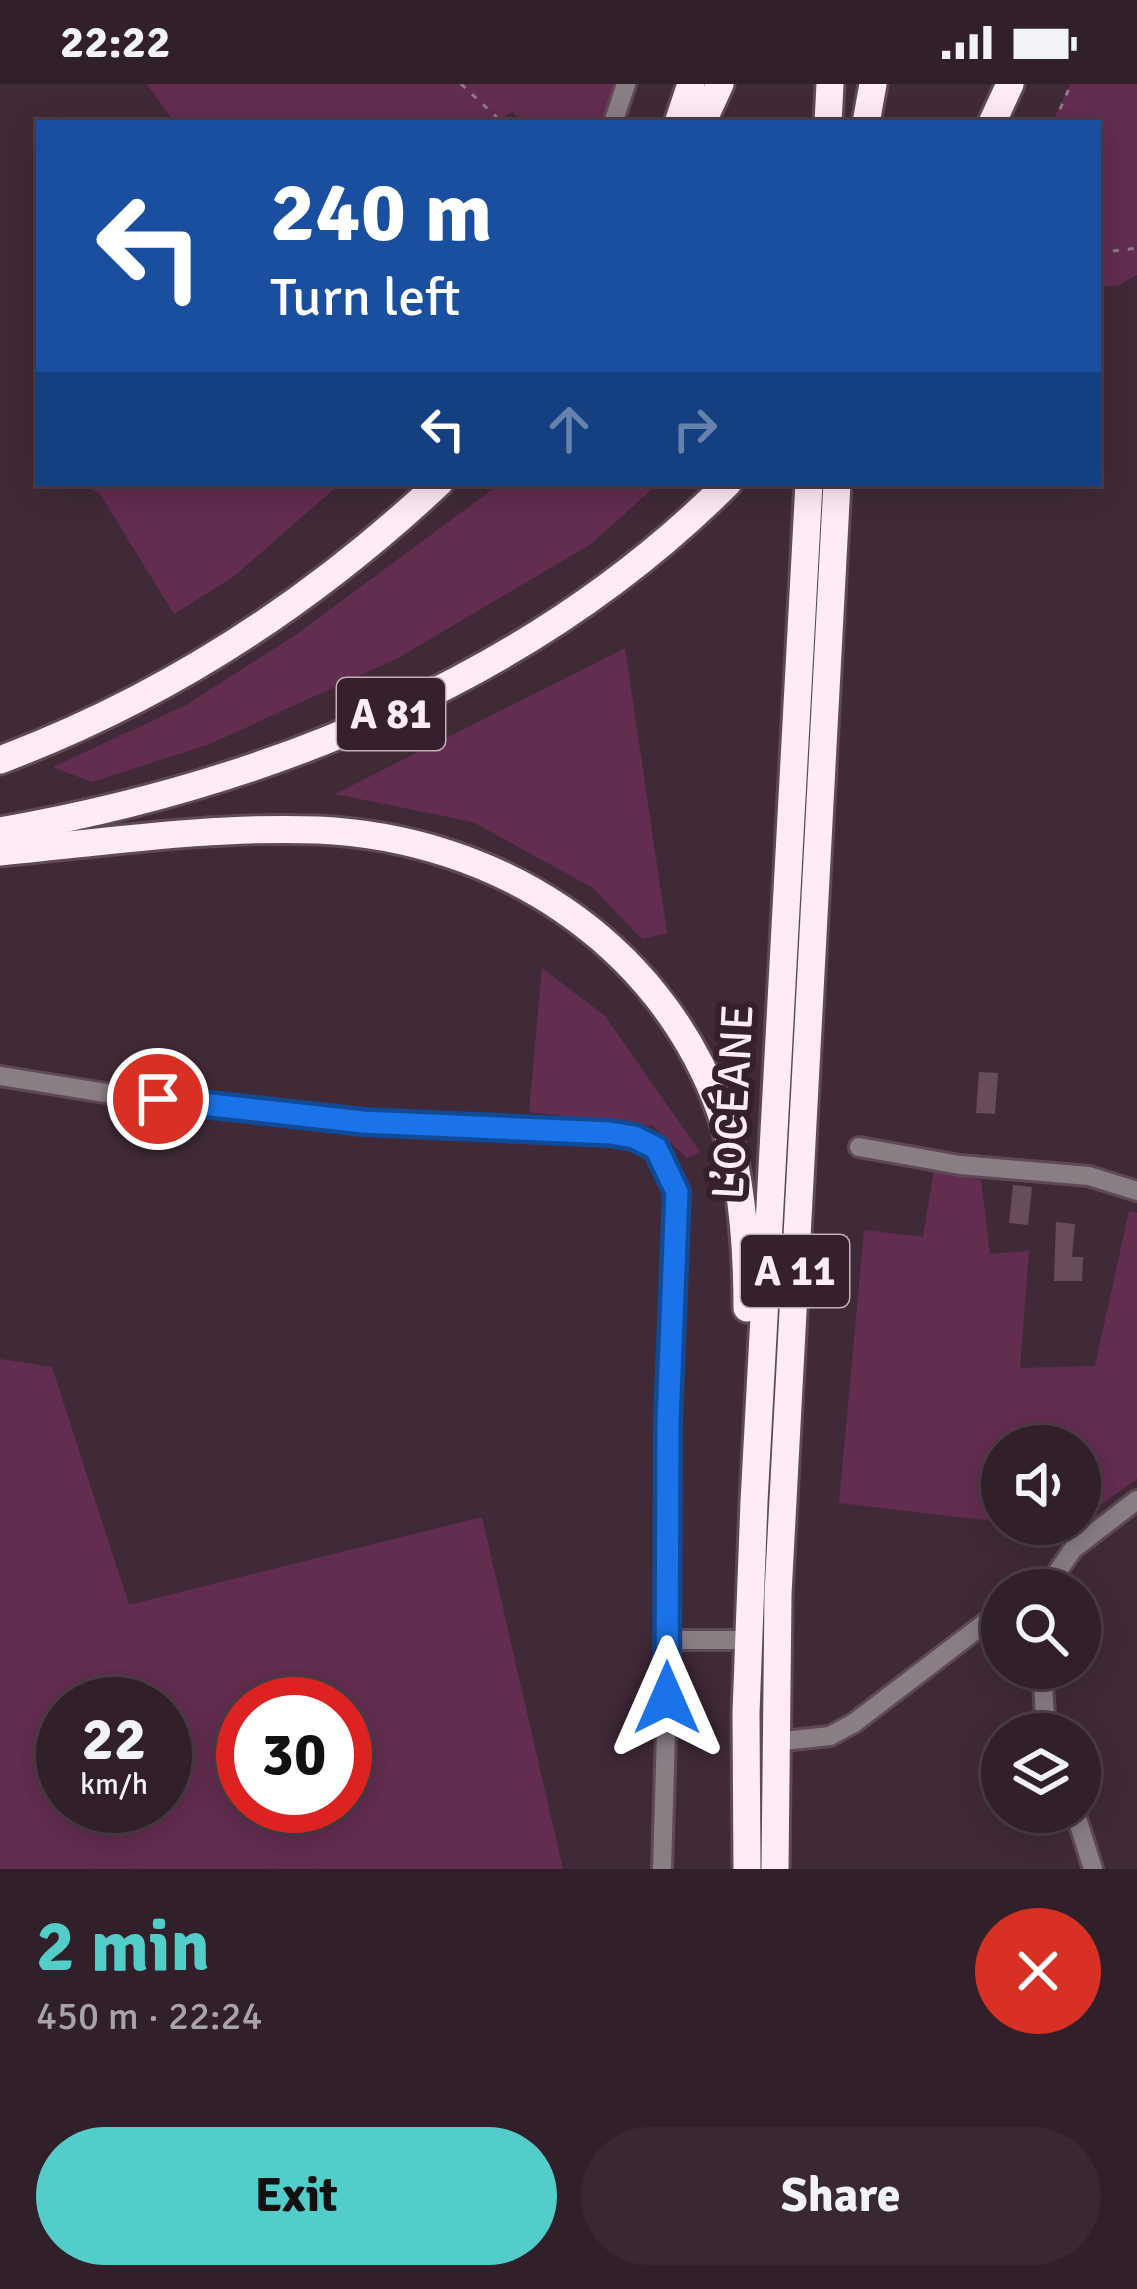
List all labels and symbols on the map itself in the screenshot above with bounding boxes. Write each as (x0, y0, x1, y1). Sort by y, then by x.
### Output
road number: A 81 (337, 678, 445, 750)
street label: L’OCÉANE (700, 1003, 766, 1201)
pin (107, 1048, 209, 1150)
road number: A 11 (741, 1235, 849, 1307)
position arrow (604, 1635, 730, 1761)
speed limit sign: 30 (216, 1677, 372, 1833)

